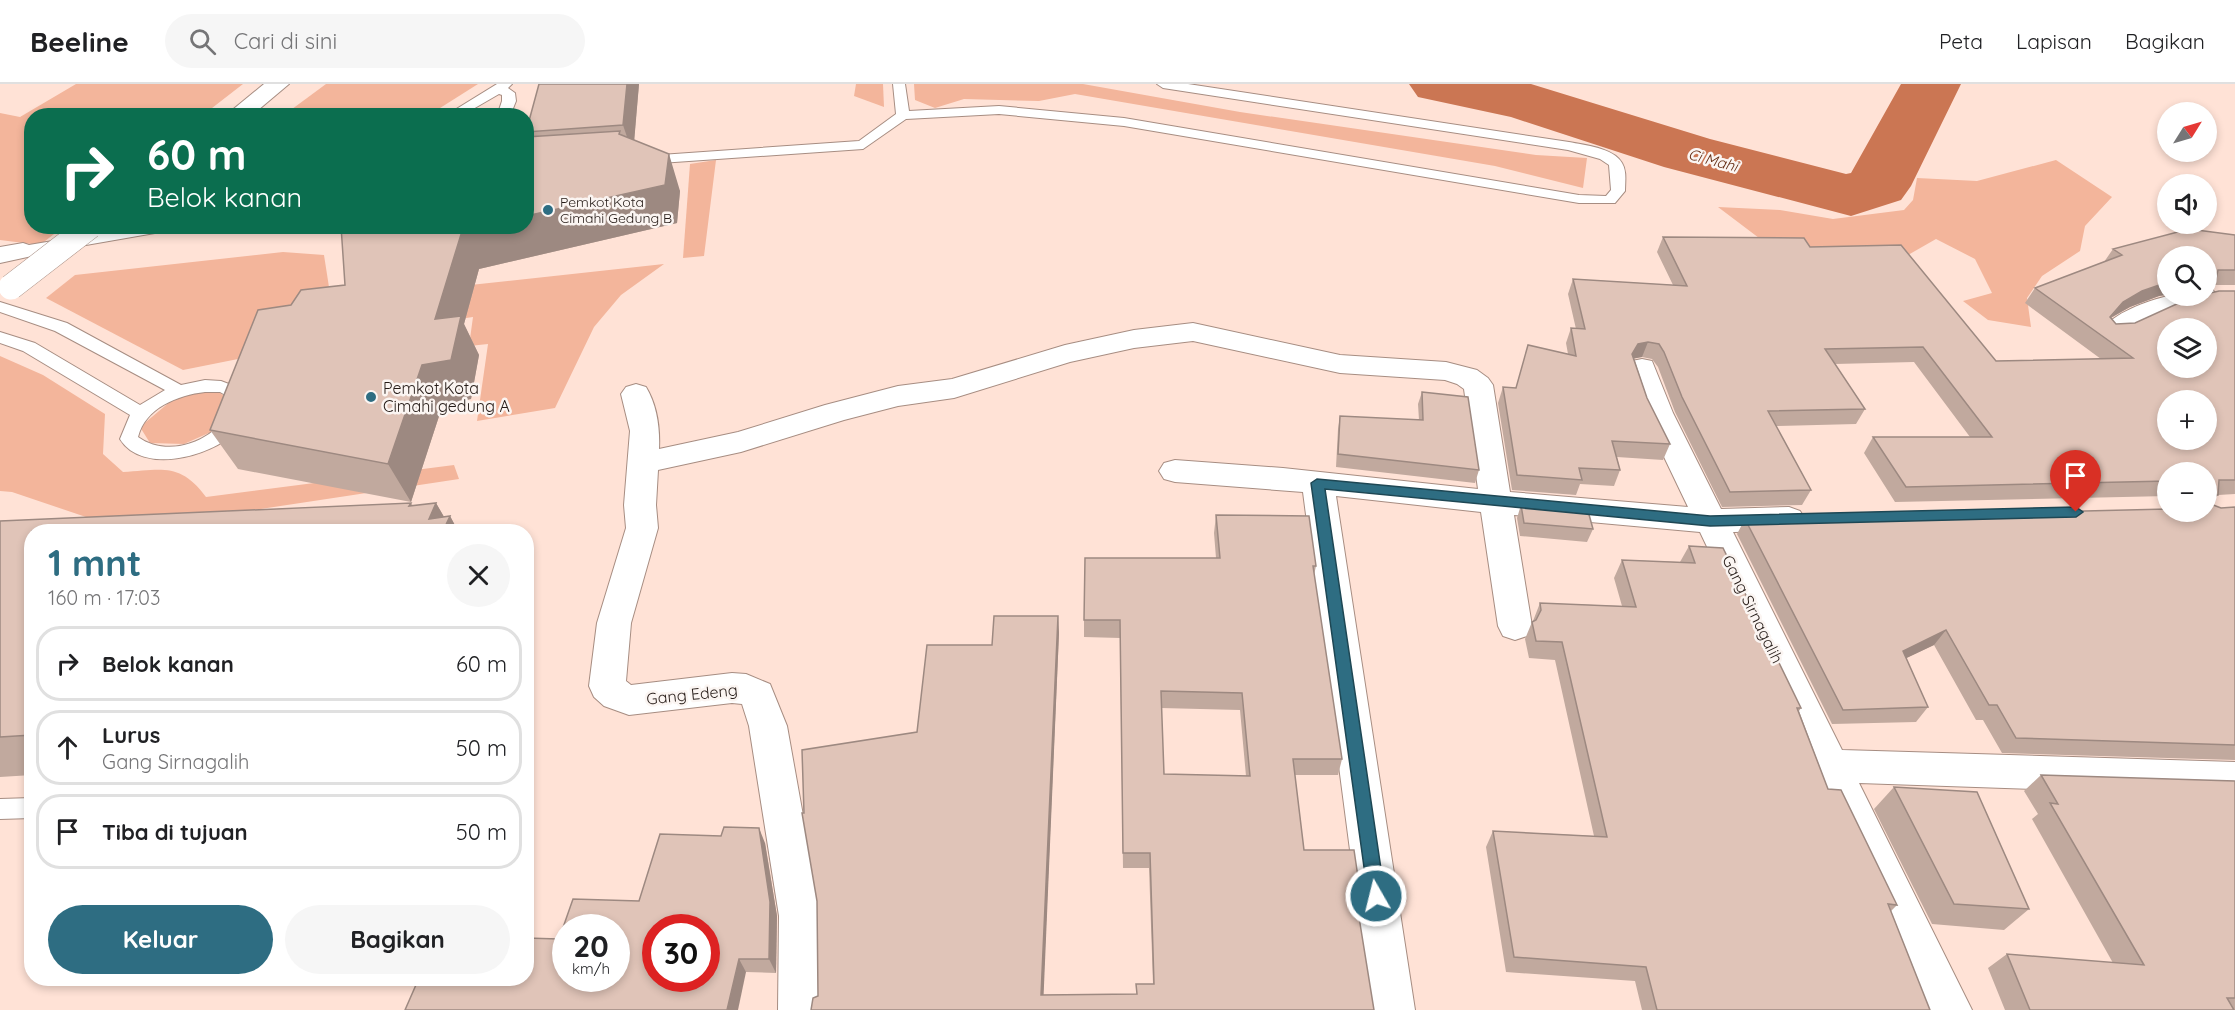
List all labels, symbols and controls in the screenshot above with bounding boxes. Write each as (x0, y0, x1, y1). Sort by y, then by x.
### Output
search box (165, 14, 585, 68)
text: Beeline (30, 24, 129, 59)
icon: search (186, 25, 219, 58)
text: Cari di sini (234, 27, 337, 55)
text: Peta (1939, 28, 1983, 54)
text: Lapisan (2016, 28, 2092, 54)
text: Bagikan (2125, 28, 2205, 54)
north arrow (2157, 102, 2217, 162)
map controls (2157, 102, 2217, 522)
text: 60 m (147, 128, 247, 181)
icon: right (48, 132, 126, 210)
water label: Ci Mahi (1686, 144, 1741, 176)
button: sound (2157, 174, 2217, 234)
text: Belok kanan (147, 180, 302, 214)
place label: Pemkot Kota Cimahi Gedung B (560, 193, 672, 227)
marker: Pemkot Kota Cimahi Gedung B (541, 203, 555, 217)
button: search (2157, 246, 2217, 306)
button: layers (2157, 318, 2217, 378)
place label: Pemkot Kota Cimahi gedung A (383, 378, 510, 416)
marker: Pemkot Kota Cimahi gedung A (364, 390, 378, 404)
button: + (2157, 390, 2217, 450)
pin (2050, 450, 2101, 512)
icon: arrive (2059, 459, 2092, 492)
button: − (2157, 462, 2217, 522)
text: 1 mnt (48, 540, 141, 585)
button: close (447, 544, 510, 607)
street label: Gang Sirnagalih (1718, 552, 1788, 666)
text: 160 m · 17:03 (48, 585, 160, 610)
icon: right (51, 647, 84, 680)
text: Belok kanan (102, 650, 234, 678)
text: 60 m (456, 650, 507, 678)
street label: Gang Edeng (645, 679, 739, 709)
text: Lurus (102, 721, 160, 749)
icon: ahead (51, 731, 84, 764)
text: 50 m (456, 734, 507, 762)
text: Gang Sirnagalih (102, 749, 249, 774)
icon: arrive (51, 815, 84, 848)
text: Tiba di tujuan (102, 818, 248, 846)
text: 50 m (456, 818, 507, 846)
position arrow (1344, 864, 1408, 928)
button: Keluar (48, 905, 273, 974)
button: Bagikan (285, 905, 510, 974)
speed limit sign: 30 (642, 914, 720, 992)
text: 20 (573, 927, 609, 965)
text: km/h (572, 959, 610, 978)

